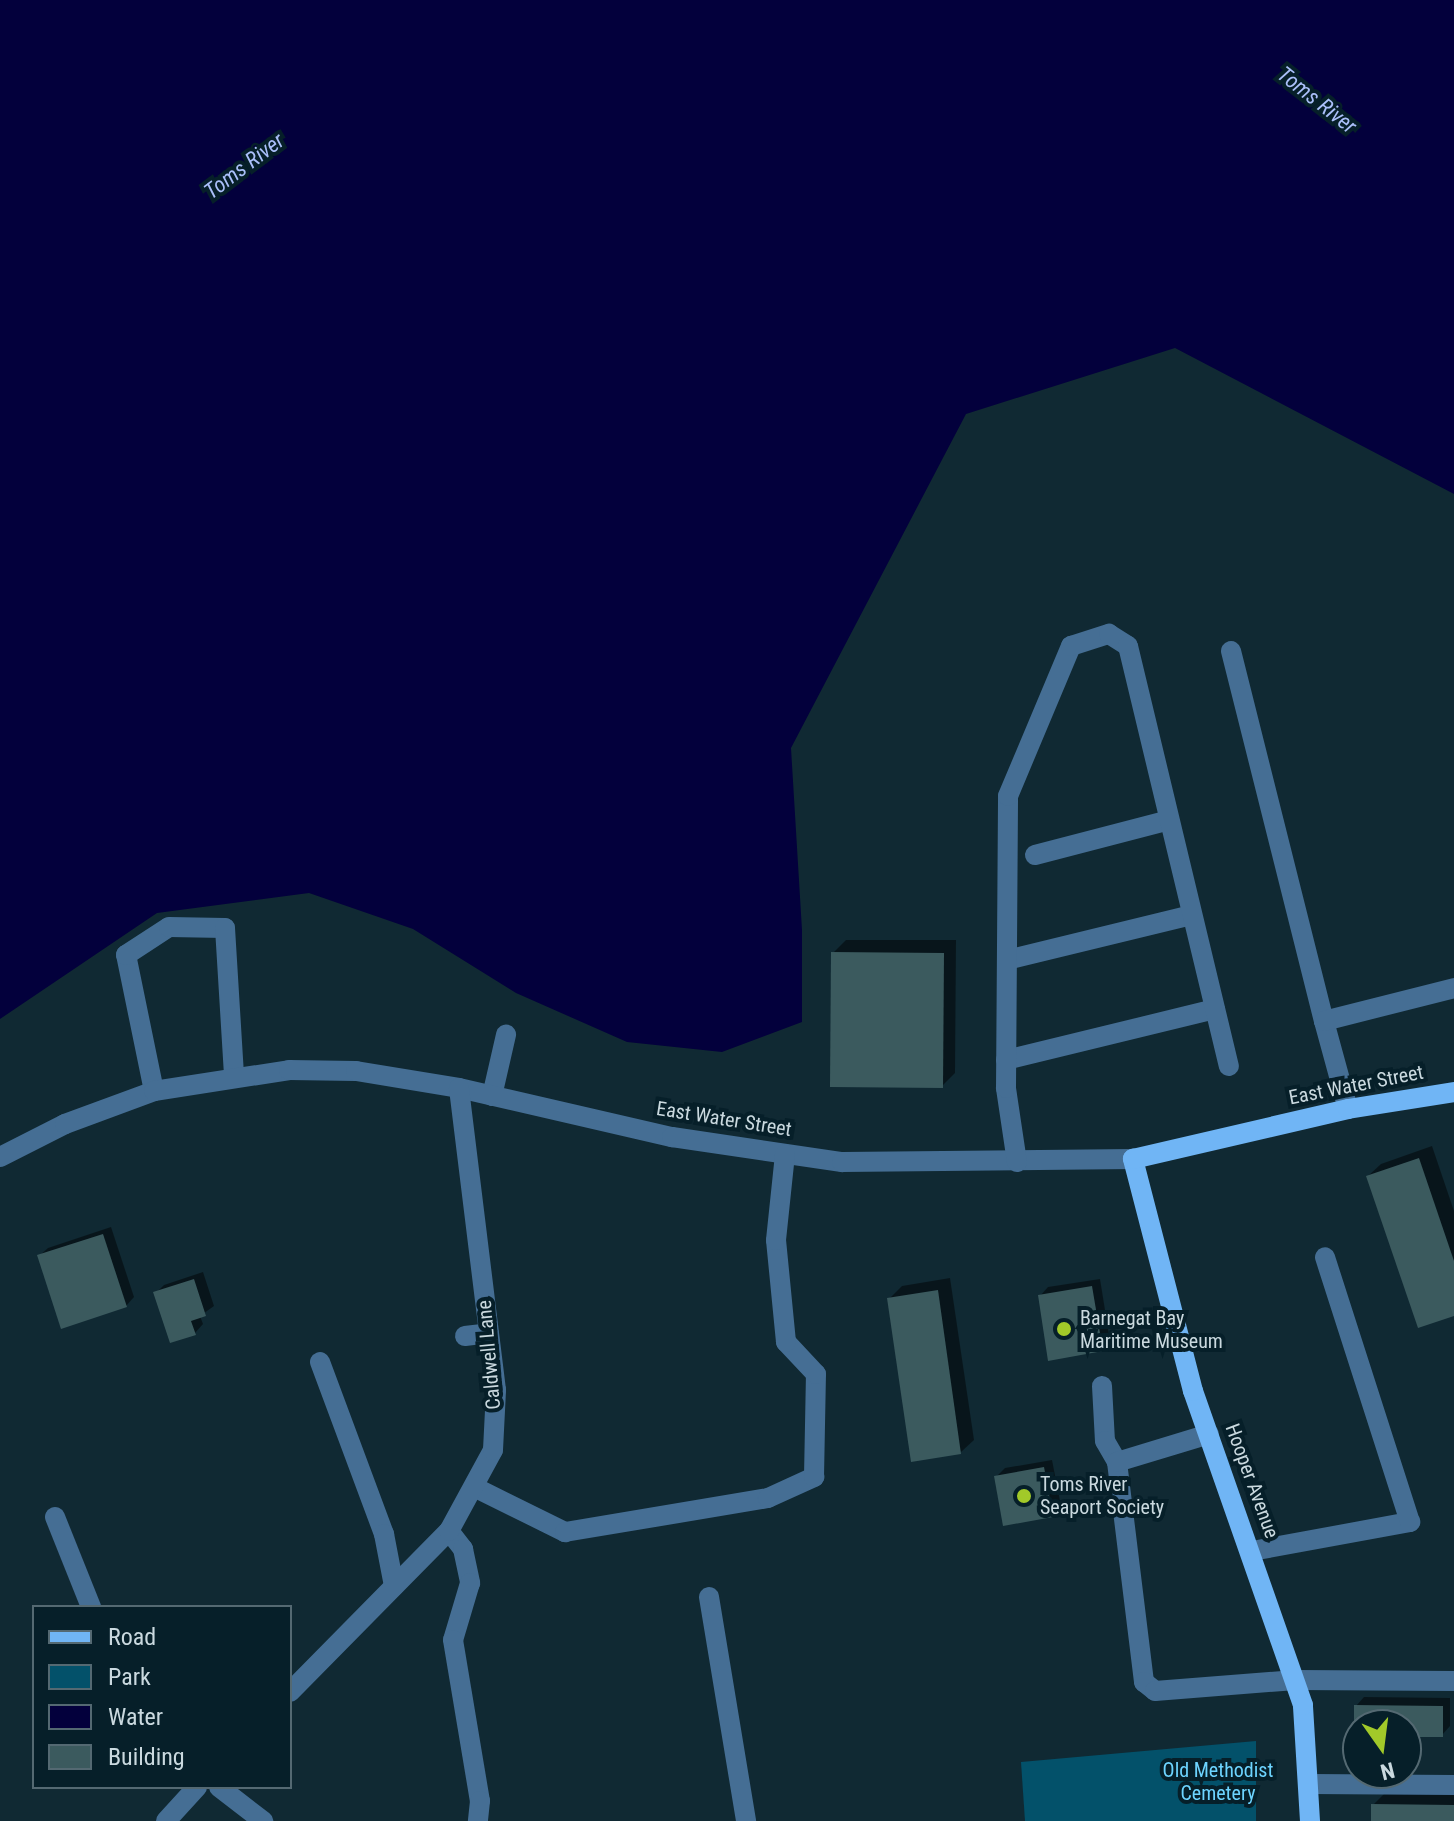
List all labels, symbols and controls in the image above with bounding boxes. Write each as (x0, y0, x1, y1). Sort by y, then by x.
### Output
water label: Toms River (1272, 61, 1362, 139)
water label: Toms River (199, 127, 289, 205)
street label: East Water Street (1287, 1060, 1425, 1110)
street label: East Water Street (655, 1096, 793, 1142)
street label: Caldwell Lane (472, 1299, 506, 1411)
place label: Barnegat Bay Maritime Museum (1080, 1306, 1223, 1353)
marker: Barnegat Bay Maritime Museum (1055, 1320, 1073, 1338)
street label: Hooper Avenue (1220, 1421, 1284, 1541)
place label: Toms River Seaport Society (1040, 1472, 1164, 1519)
marker: Toms River Seaport Society (1015, 1487, 1033, 1505)
legend (32, 1605, 292, 1789)
text: Road (108, 1623, 156, 1651)
text: Park (108, 1663, 151, 1691)
text: Water (108, 1703, 163, 1731)
north arrow (1342, 1709, 1422, 1789)
text: Building (108, 1743, 185, 1771)
text: N (1378, 1757, 1397, 1785)
park label: Old Methodist Cemetery (1163, 1759, 1273, 1806)

